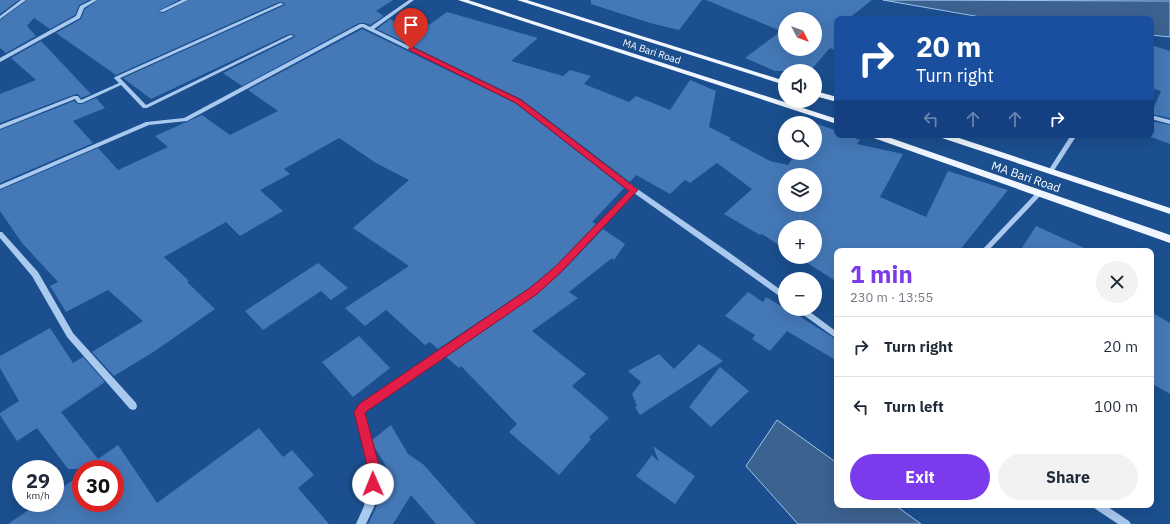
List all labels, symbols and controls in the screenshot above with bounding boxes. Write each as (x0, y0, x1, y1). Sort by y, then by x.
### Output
pin (394, 8, 428, 49)
north arrow (778, 12, 822, 56)
map controls (778, 12, 822, 316)
icon: arrive (400, 14, 422, 36)
text: 20 m (916, 28, 981, 65)
icon: right (850, 32, 902, 84)
street label: MA Bari Road (621, 36, 683, 67)
button: sound (778, 64, 822, 108)
text: Turn right (916, 64, 994, 87)
icon: left (920, 108, 942, 130)
icon: ahead (962, 108, 984, 130)
icon: ahead (1004, 108, 1026, 130)
icon: right (1046, 108, 1068, 130)
button: search (778, 116, 822, 160)
street label: MA Bari Road (990, 158, 1063, 195)
button: layers (778, 168, 822, 212)
button: + (778, 220, 822, 264)
text: 1 min (850, 258, 913, 290)
button: close (1096, 261, 1138, 303)
button: − (778, 272, 822, 316)
text: 230 m · 13:55 (850, 289, 933, 306)
icon: right (850, 336, 872, 358)
text: Turn right (884, 337, 953, 356)
text: 20 m (1103, 337, 1138, 356)
icon: left (850, 396, 872, 418)
text: Turn left (884, 397, 944, 416)
text: 100 m (1094, 397, 1138, 416)
button: Exit (850, 454, 990, 500)
button: Share (998, 454, 1138, 500)
speed limit sign: 30 (72, 460, 124, 512)
position arrow (352, 463, 394, 505)
text: 29 (26, 467, 50, 494)
text: km/h (26, 489, 50, 502)

